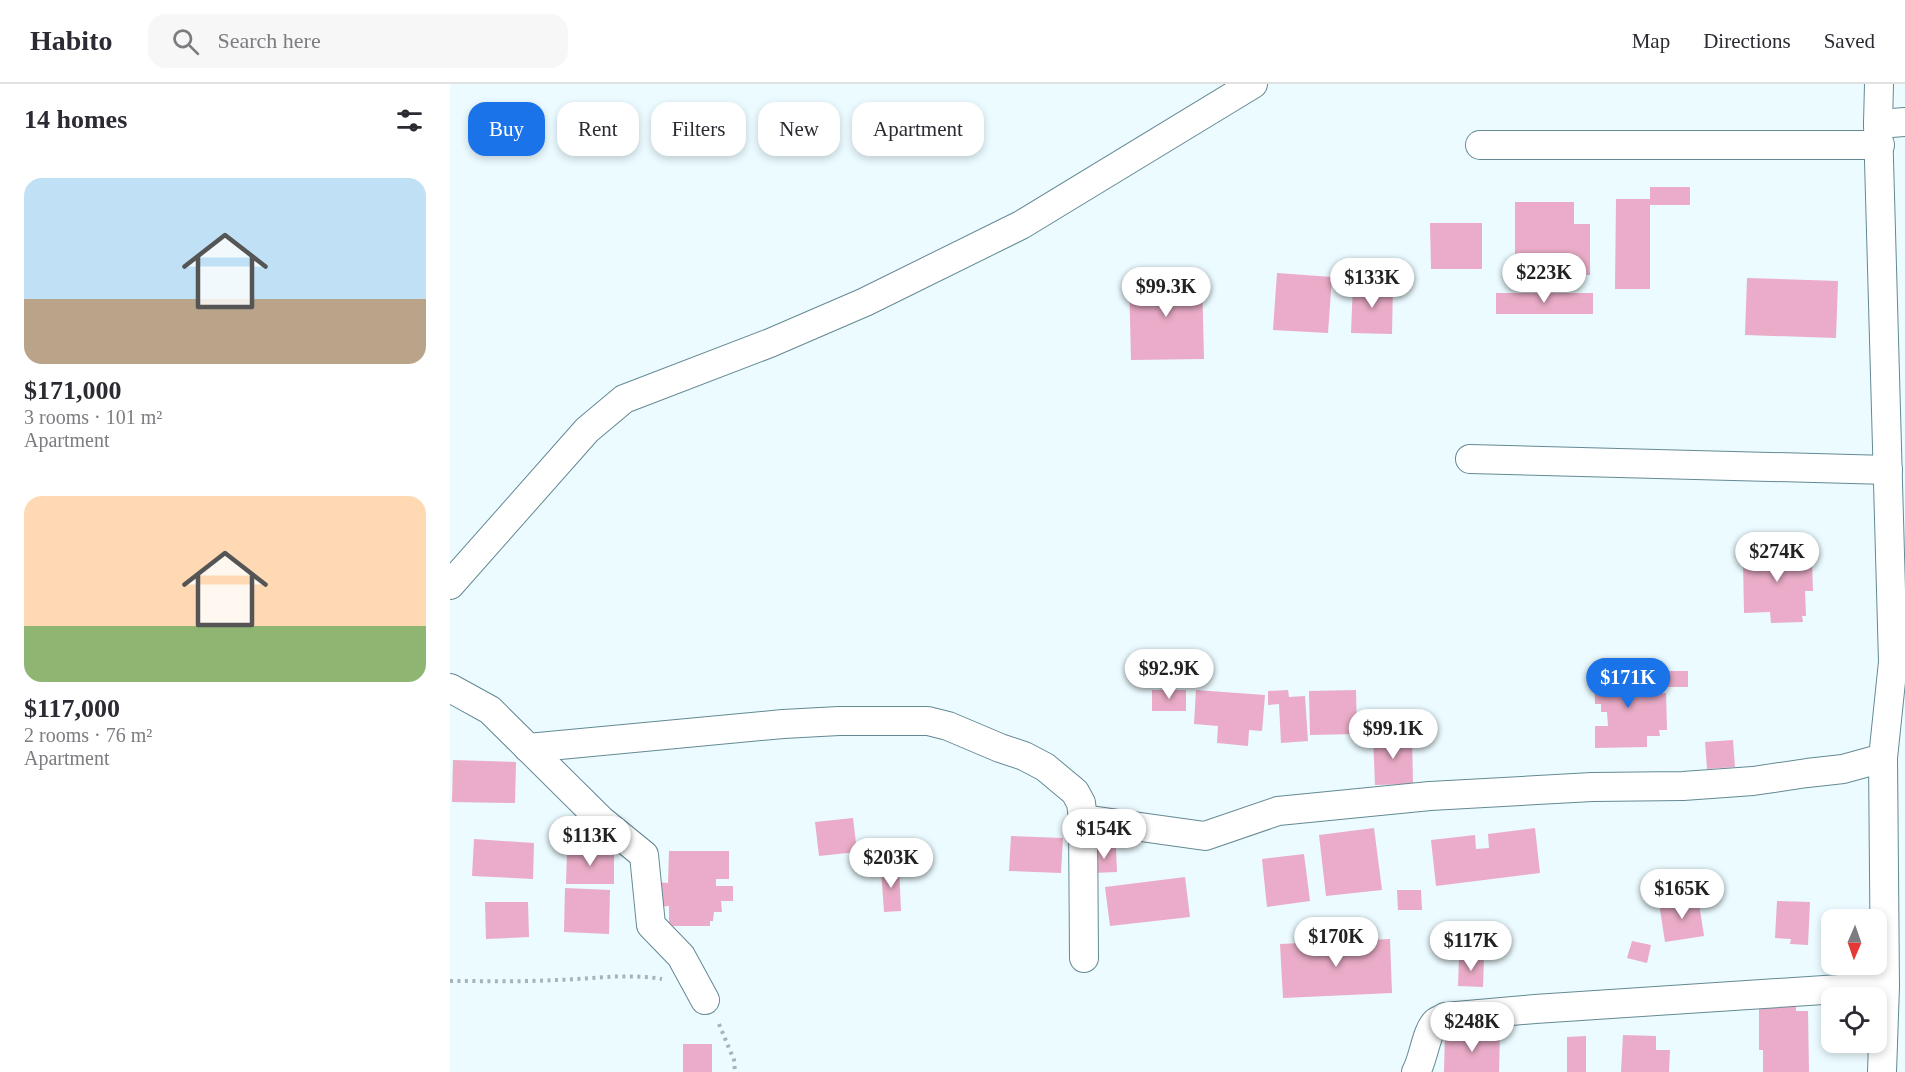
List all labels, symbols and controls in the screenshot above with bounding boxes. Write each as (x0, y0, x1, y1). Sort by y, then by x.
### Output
search box (148, 14, 568, 68)
text: Habito (30, 25, 112, 56)
icon: search (169, 25, 202, 58)
text: Search here (217, 28, 321, 53)
text: Map (1632, 29, 1670, 53)
text: Directions (1703, 29, 1791, 53)
text: Saved (1824, 29, 1875, 53)
chip: Buy (468, 102, 545, 156)
chip: Rent (557, 102, 639, 156)
chip: Filters (651, 102, 746, 156)
chip: New (758, 102, 840, 156)
chip: Apartment (852, 102, 984, 156)
icon: filters (393, 104, 426, 137)
text: 14 homes (24, 105, 127, 134)
icon: home (171, 217, 279, 325)
pin: $223K (1502, 253, 1586, 304)
pin: $133K (1330, 258, 1414, 309)
text: $223K (1516, 261, 1572, 283)
text: $133K (1344, 266, 1400, 288)
pin: $99.3K (1117, 267, 1215, 318)
text: $99.3K (1136, 275, 1196, 297)
text: $171,000 (24, 376, 122, 405)
text: 3 rooms · 101 m² (24, 406, 162, 428)
text: Apartment (24, 429, 110, 451)
pin: $274K (1735, 532, 1819, 583)
icon: home (171, 535, 279, 643)
text: $274K (1749, 540, 1805, 562)
pin: $92.9K (1120, 649, 1218, 700)
text: $92.9K (1139, 657, 1199, 679)
pin: $171K (1586, 658, 1670, 709)
text: $171K (1600, 666, 1656, 688)
text: $117,000 (24, 694, 120, 723)
pin: $99.1K (1344, 709, 1442, 760)
text: $99.1K (1363, 717, 1423, 739)
text: 2 rooms · 76 m² (24, 724, 152, 746)
text: Apartment (24, 747, 110, 769)
pin: $154K (1062, 809, 1146, 860)
pin: $113K (548, 816, 632, 867)
text: $154K (1076, 817, 1132, 839)
text: $113K (563, 824, 617, 846)
pin: $203K (849, 838, 933, 889)
text: $203K (863, 846, 919, 868)
pin: $165K (1640, 869, 1724, 920)
text: $165K (1654, 877, 1710, 899)
north arrow (1821, 909, 1887, 975)
map controls (1821, 909, 1887, 1053)
pin: $170K (1294, 917, 1378, 968)
pin: $117K (1429, 921, 1513, 972)
text: $170K (1308, 925, 1364, 947)
text: $117K (1444, 929, 1498, 951)
button: locate (1821, 987, 1887, 1053)
pin: $248K (1430, 1002, 1514, 1053)
text: $248K (1444, 1010, 1500, 1032)

